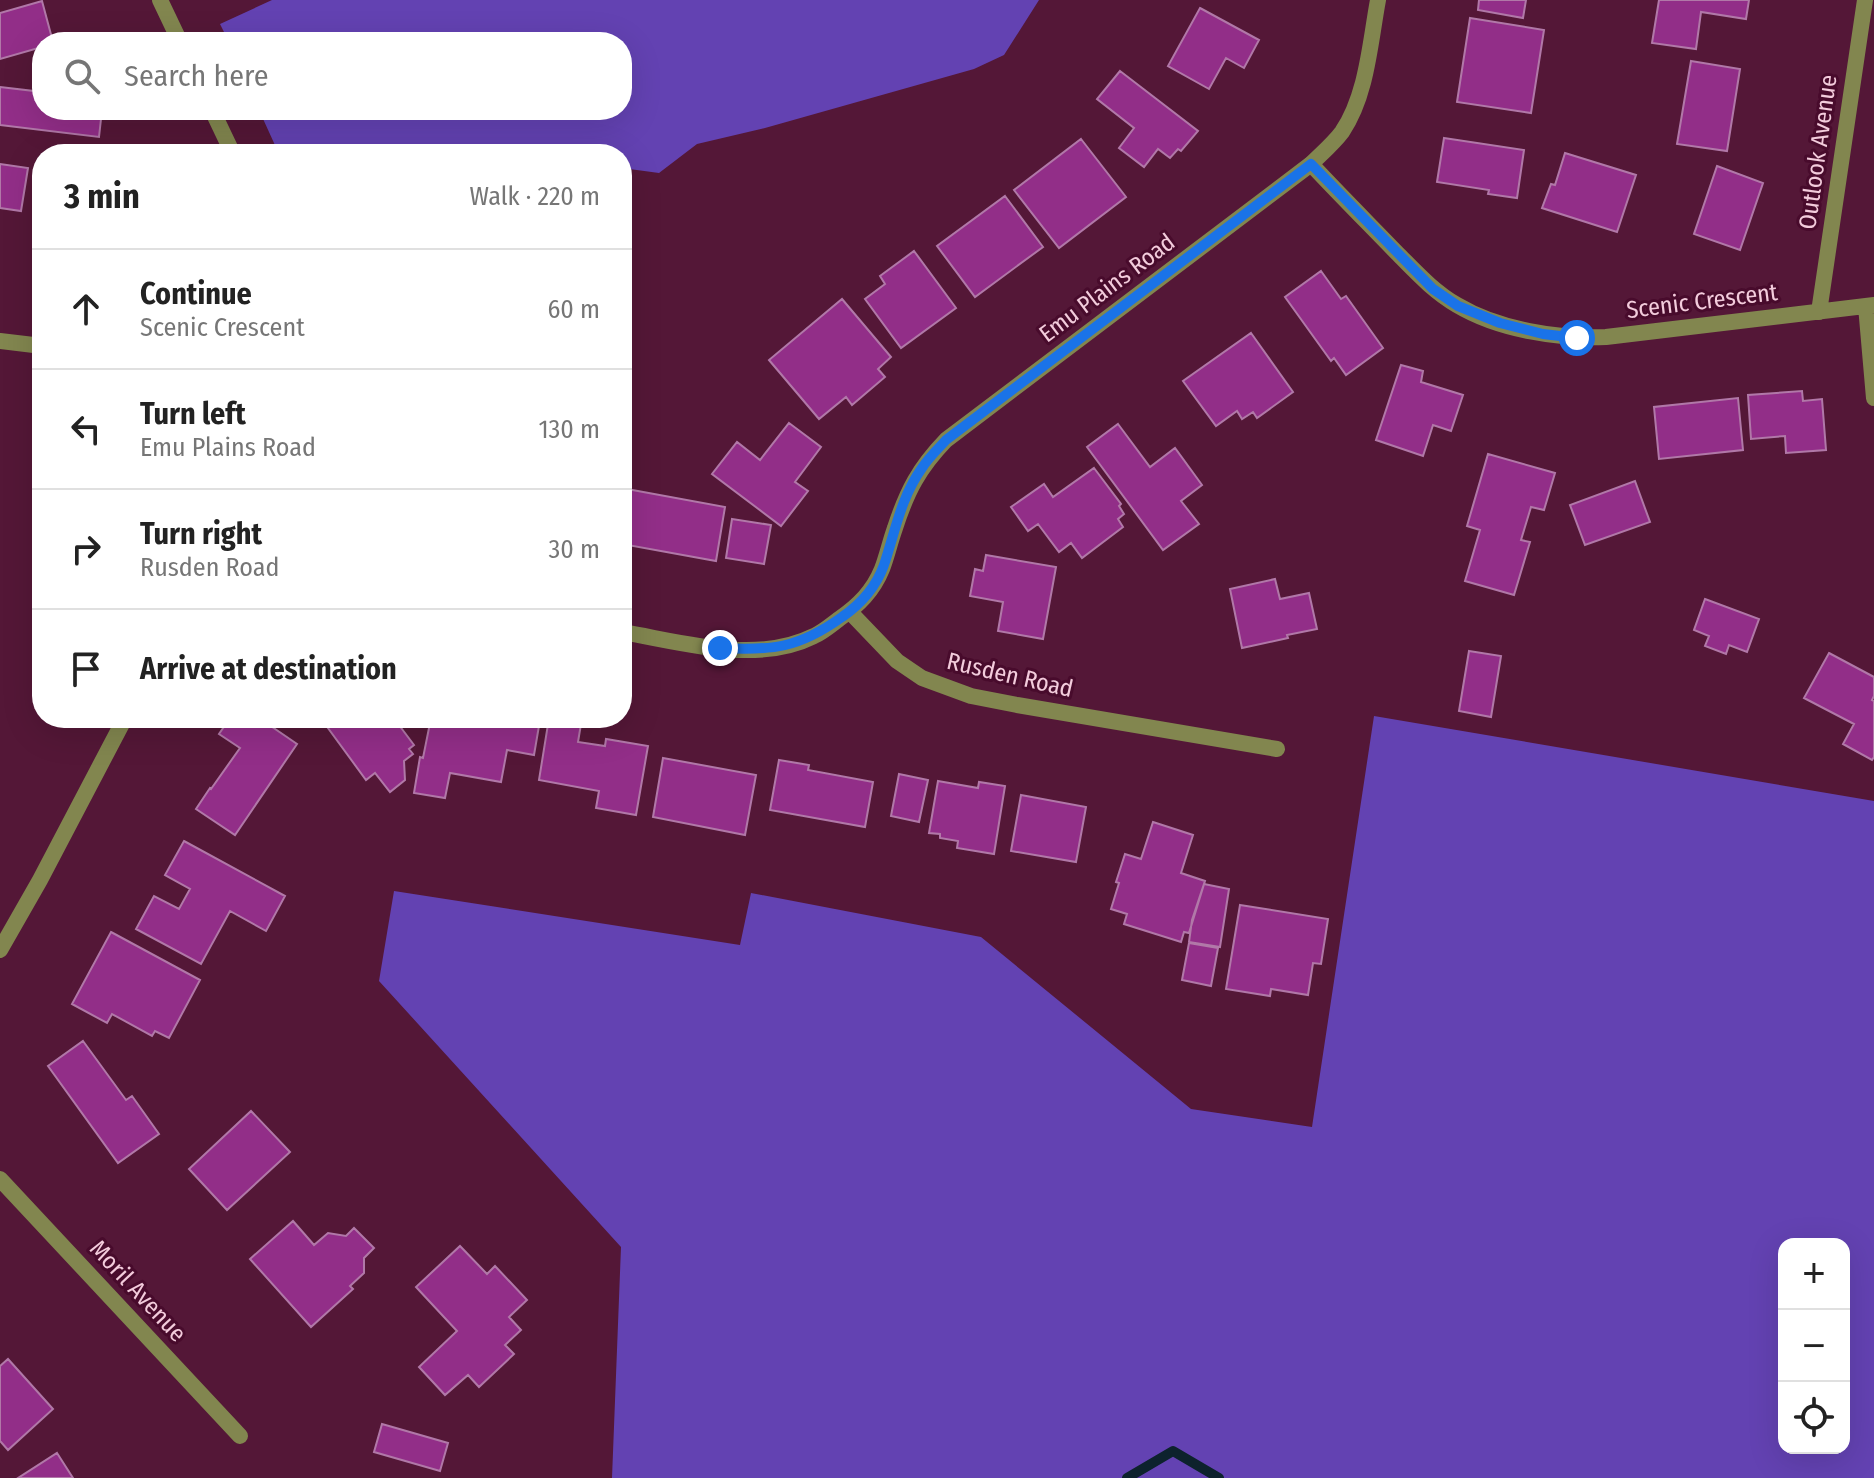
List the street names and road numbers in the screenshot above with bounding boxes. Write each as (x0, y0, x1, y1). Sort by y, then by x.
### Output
street label: Outlook Avenue (1793, 73, 1843, 231)
street label: Emu Plains Road (1034, 228, 1180, 348)
street label: Scenic Crescent (1625, 278, 1779, 324)
street label: Rusden Road (944, 647, 1076, 703)
street label: Moril Avenue (84, 1235, 192, 1347)

